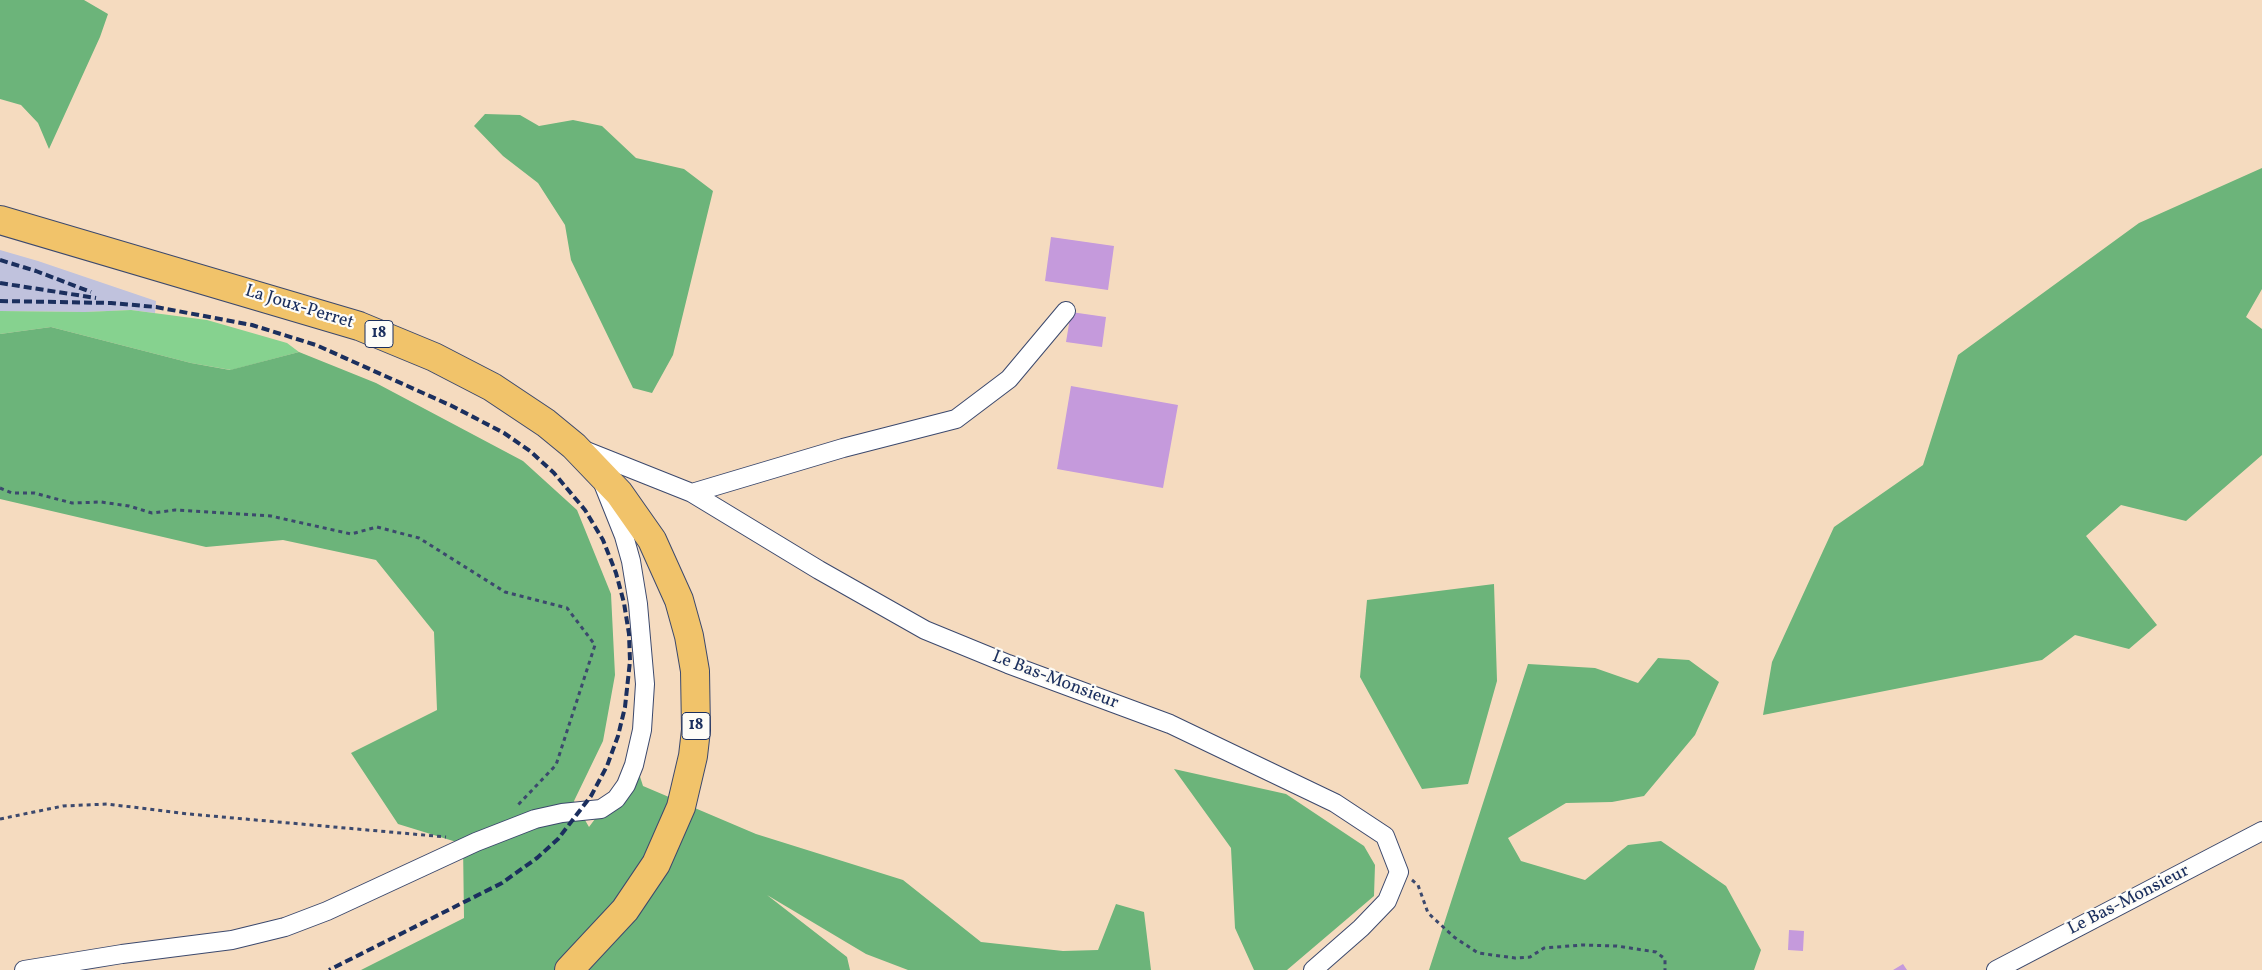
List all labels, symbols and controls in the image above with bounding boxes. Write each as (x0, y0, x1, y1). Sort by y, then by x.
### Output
street label: La Joux-Perret (242, 281, 356, 335)
road number: 18 (365, 320, 393, 348)
street label: Le Bas-Monsieur (989, 647, 1121, 715)
road number: 18 (682, 712, 710, 739)
street label: Le Bas-Monsieur (2065, 861, 2193, 941)

